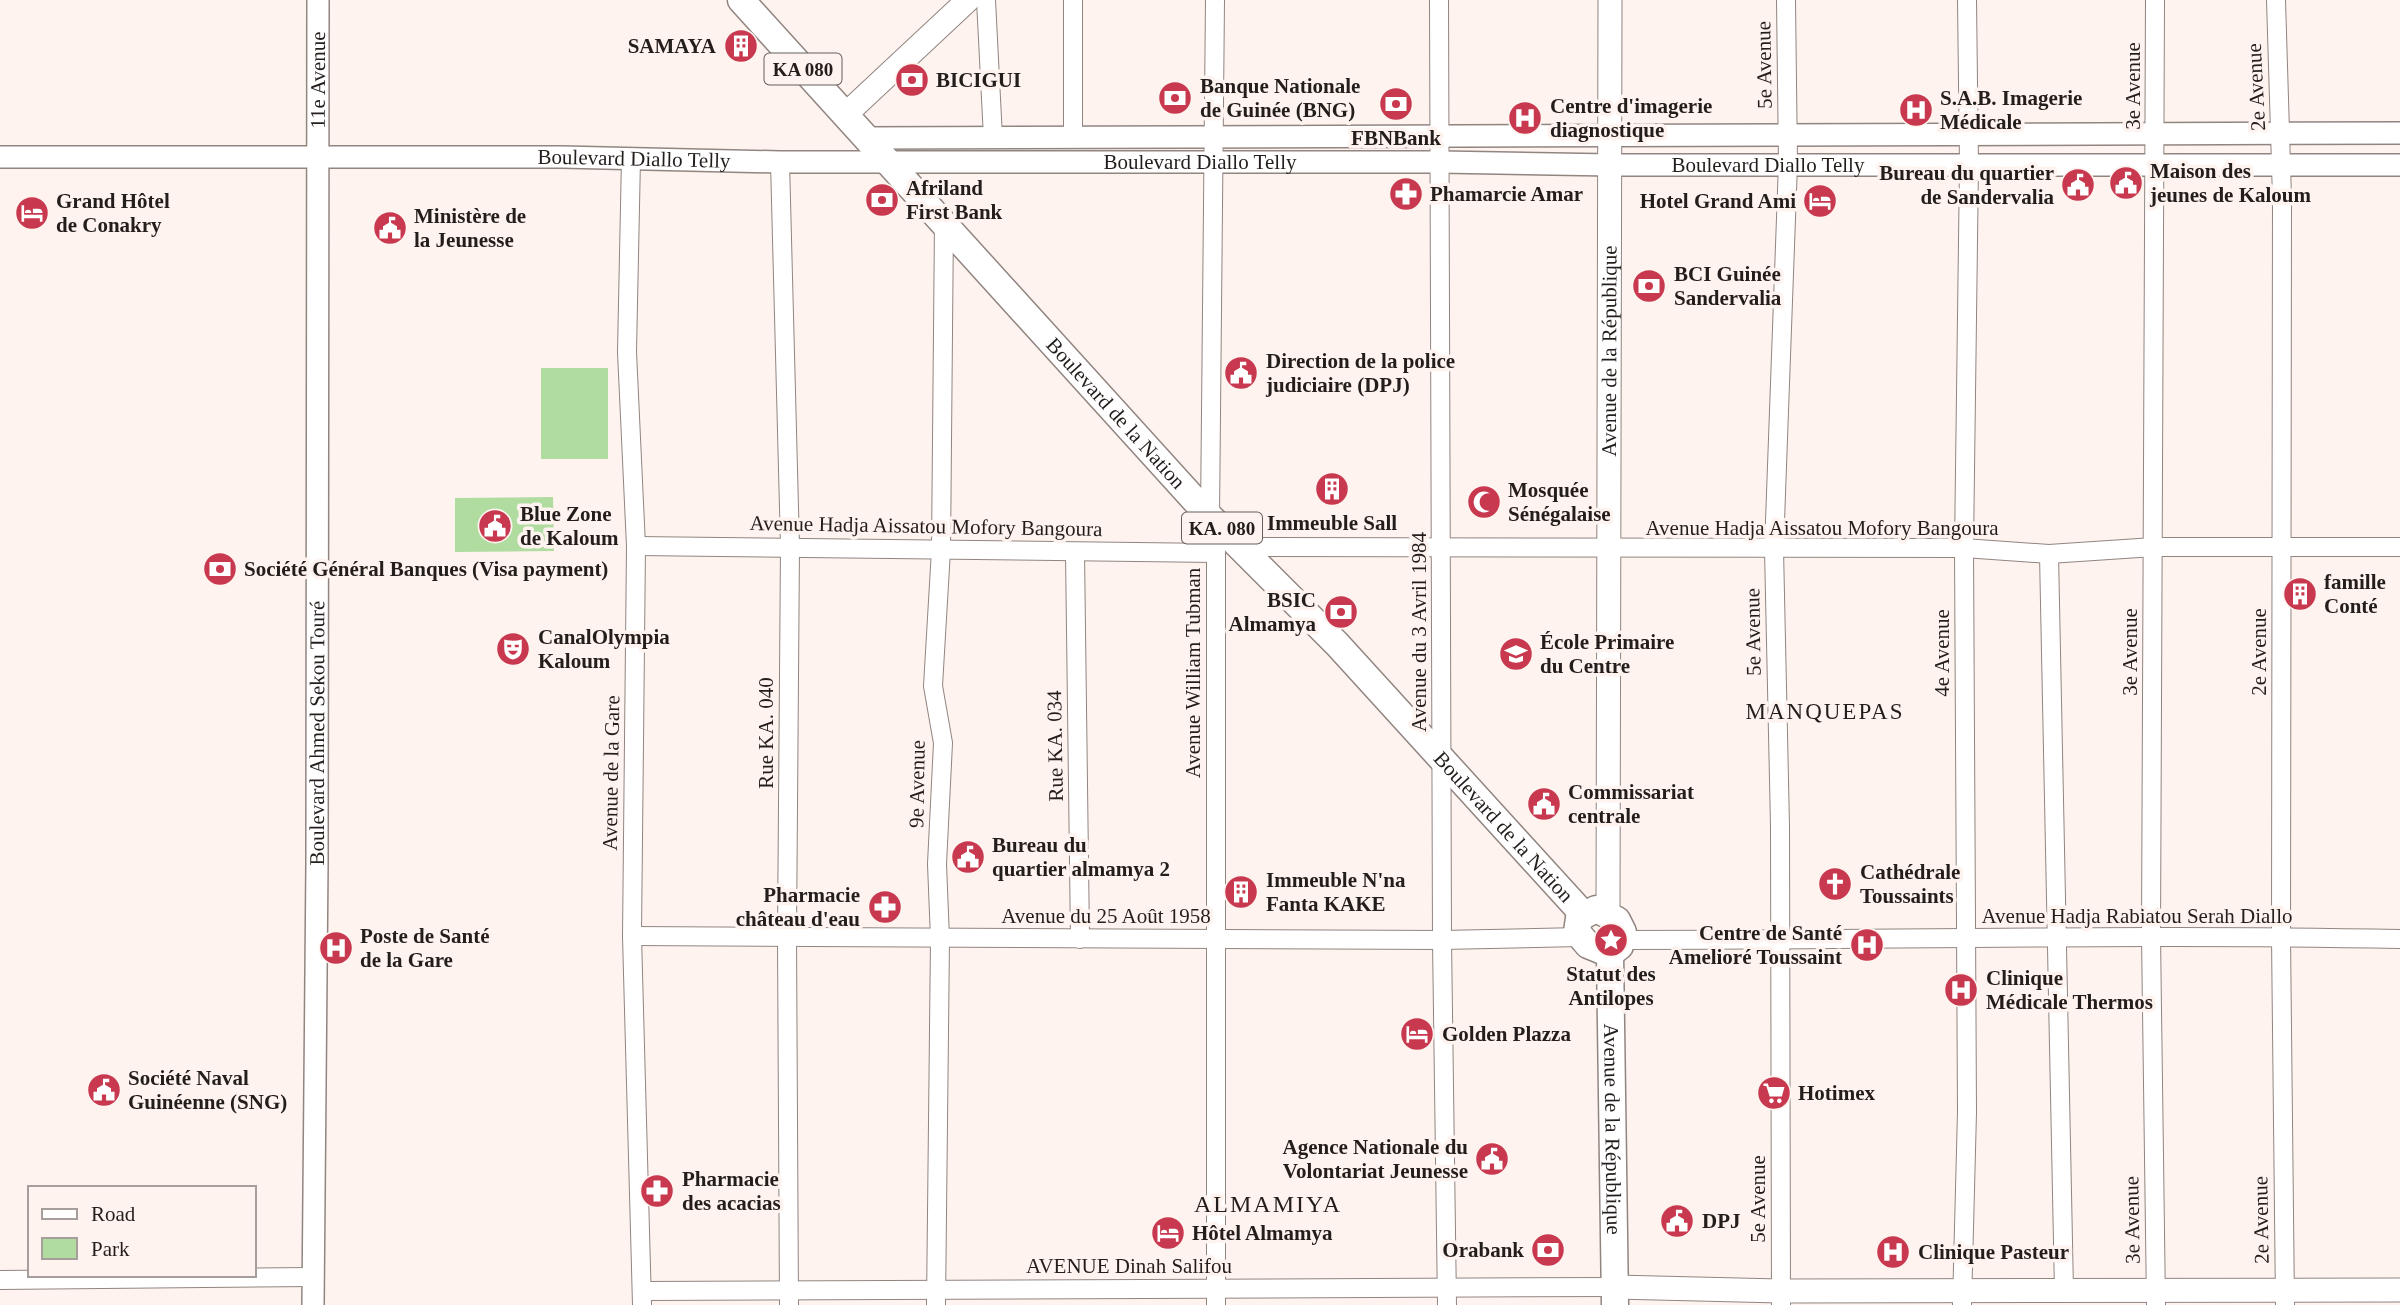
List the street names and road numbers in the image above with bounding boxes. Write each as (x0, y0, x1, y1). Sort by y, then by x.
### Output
street label: 5e Avenue (1751, 21, 1777, 109)
street label: 11e Avenue (306, 31, 330, 129)
street label: 3e Avenue (2121, 42, 2145, 130)
street label: 2e Avenue (2242, 43, 2270, 131)
road number: KA 080 (764, 54, 842, 85)
street label: Boulevard Diallo Telly (537, 145, 731, 173)
street label: Boulevard Diallo Telly (1103, 150, 1297, 174)
street label: Boulevard Diallo Telly (1671, 153, 1865, 177)
street label: Avenue de la République (1597, 245, 1621, 457)
street label: Boulevard de la Nation (1041, 333, 1191, 494)
street label: Avenue Hadja Aissatou Mofory Bangoura (749, 511, 1103, 541)
road number: KA. 080 (1182, 512, 1262, 544)
street label: Avenue Hadja Aissatou Mofory Bangoura (1645, 516, 1999, 540)
street label: Avenue du 3 Avril 1984 (1407, 532, 1431, 732)
street label: Avenue William Tubman (1181, 567, 1205, 778)
street label: 5e Avenue (1740, 588, 1766, 676)
street label: Boulevard Ahmed Sekou Touré (305, 601, 329, 865)
street label: 3e Avenue (2118, 608, 2142, 696)
street label: 2e Avenue (2247, 608, 2271, 696)
street label: 4e Avenue (1930, 609, 1954, 697)
street label: Rue KA. 040 (754, 677, 778, 789)
street label: Rue KA. 034 (1042, 690, 1068, 802)
street label: Avenue de la Gare (598, 695, 624, 851)
street label: 9e Avenue (904, 740, 930, 828)
street label: Boulevard de la Nation (1429, 747, 1579, 908)
street label: Avenue du 25 Août 1958 (1001, 904, 1211, 928)
street label: Avenue Hadja Rabiatou Serah Diallo (1981, 904, 2293, 928)
street label: Avenue de la République (1599, 1023, 1626, 1235)
street label: 5e Avenue (1746, 1155, 1770, 1243)
street label: 3e Avenue (2119, 1176, 2145, 1264)
street label: 2e Avenue (2248, 1176, 2274, 1264)
street label: AVENUE Dinah Salifou (1026, 1254, 1233, 1278)

